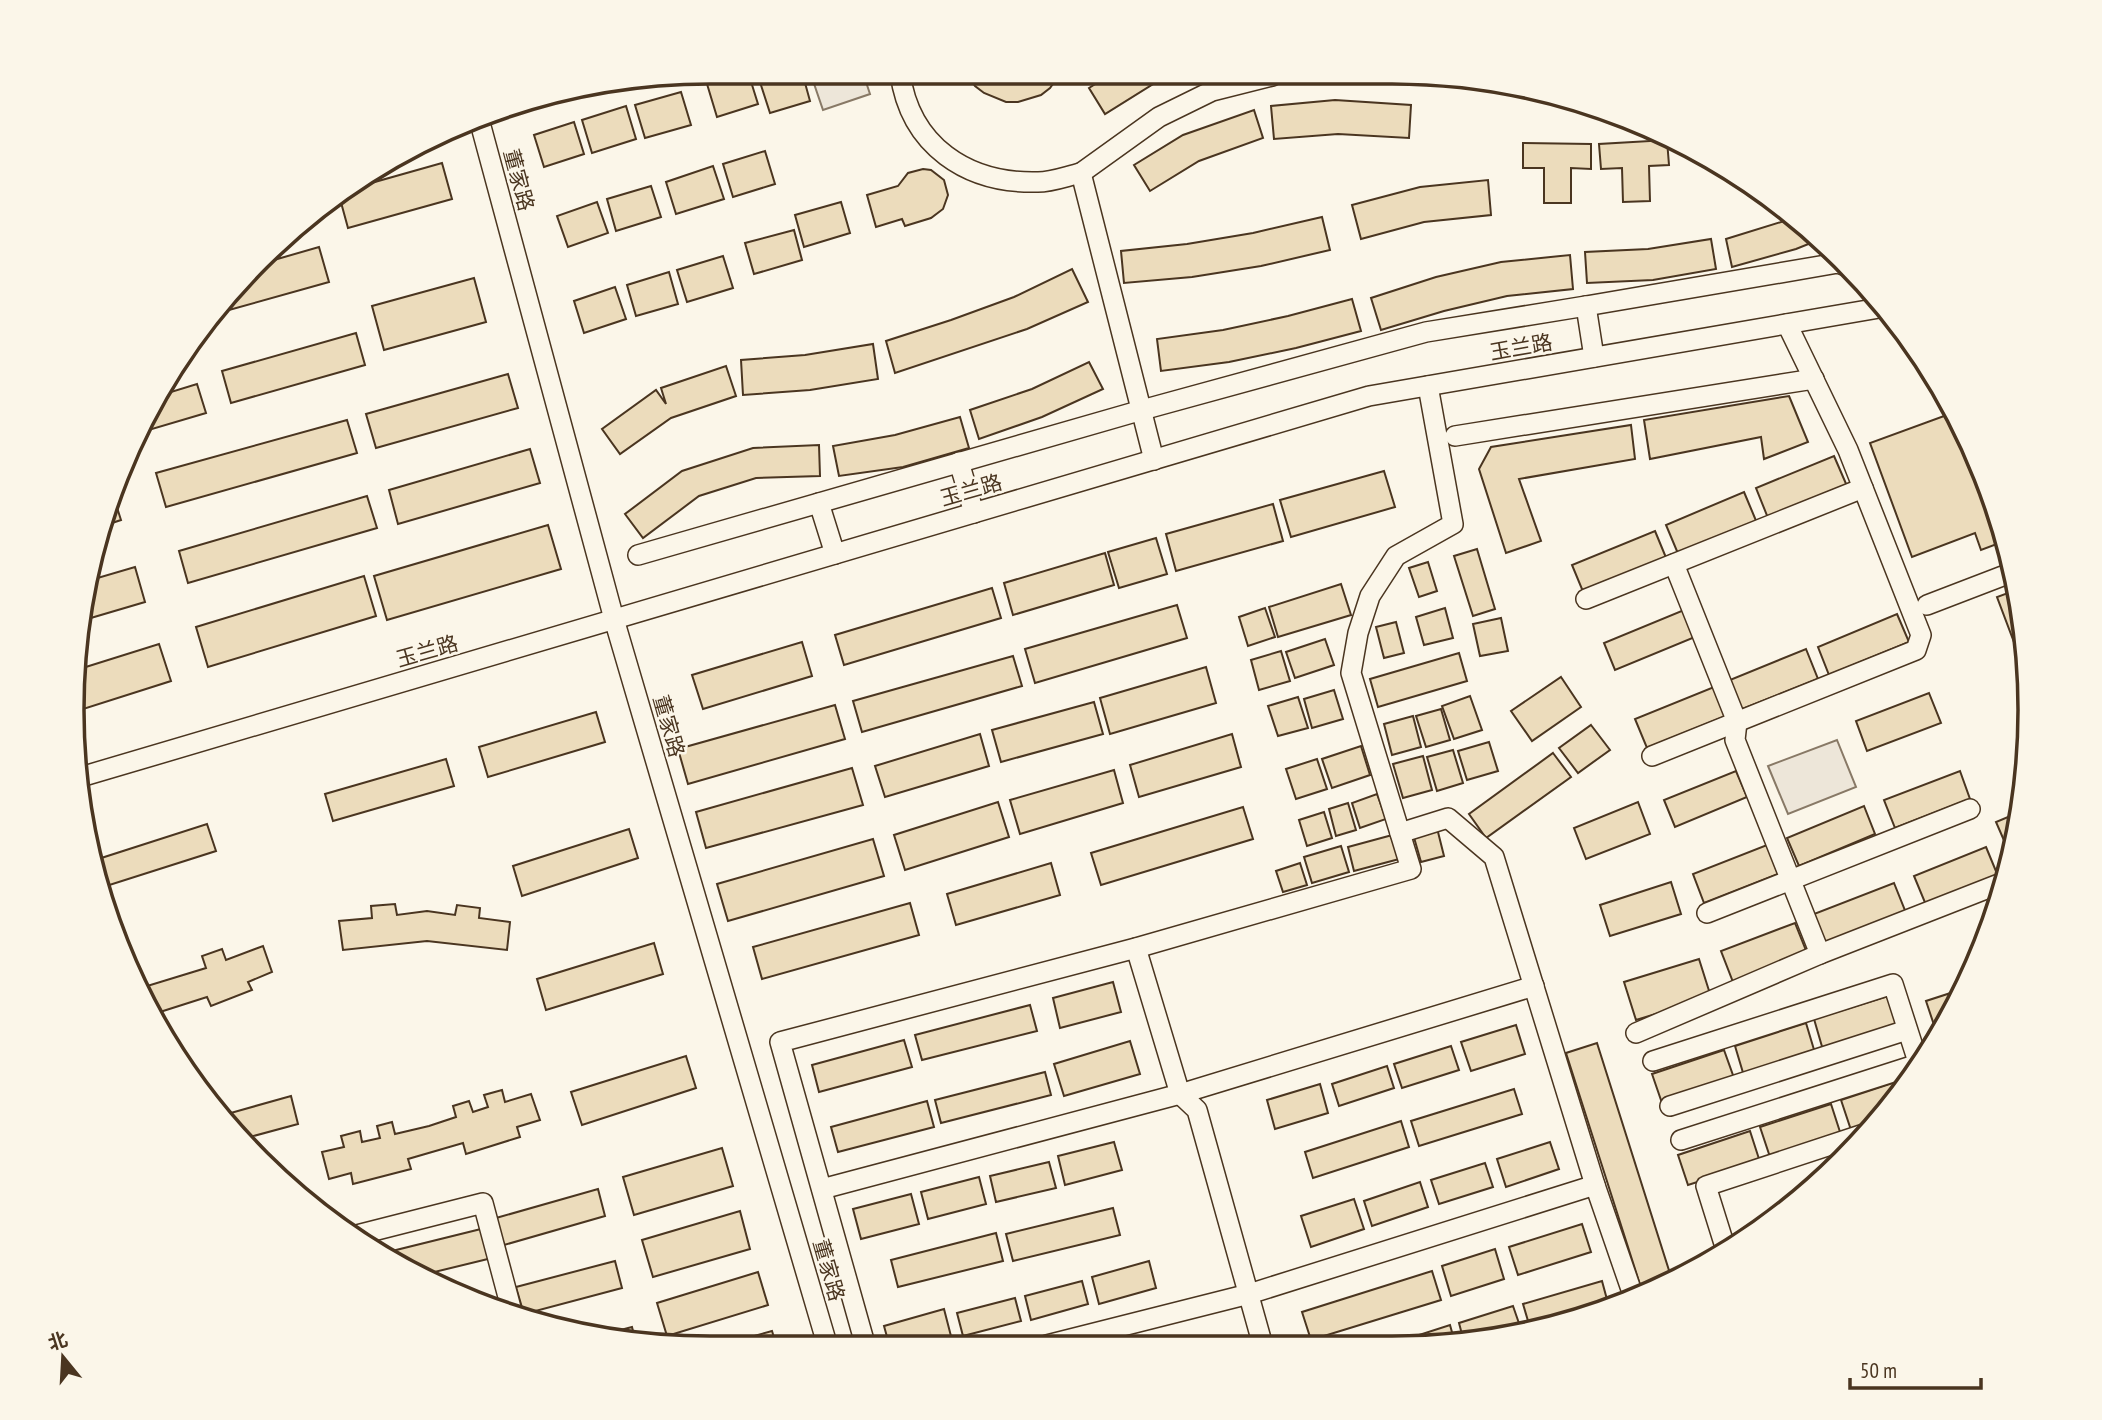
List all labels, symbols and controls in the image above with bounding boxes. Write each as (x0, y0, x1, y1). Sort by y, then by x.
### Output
street label: 董家路 (498, 146, 540, 214)
street label: 玉兰路 (1488, 328, 1554, 366)
street label: 玉兰路 (937, 468, 1005, 512)
street label: 玉兰路 (393, 629, 461, 673)
street label: 董家路 (647, 692, 691, 760)
street label: 董家路 (807, 1236, 851, 1304)
north arrow (28, 1322, 98, 1392)
text: 北 (45, 1326, 70, 1355)
scale bar (1850, 1346, 1981, 1390)
text: 50 m (1860, 1357, 1897, 1384)

